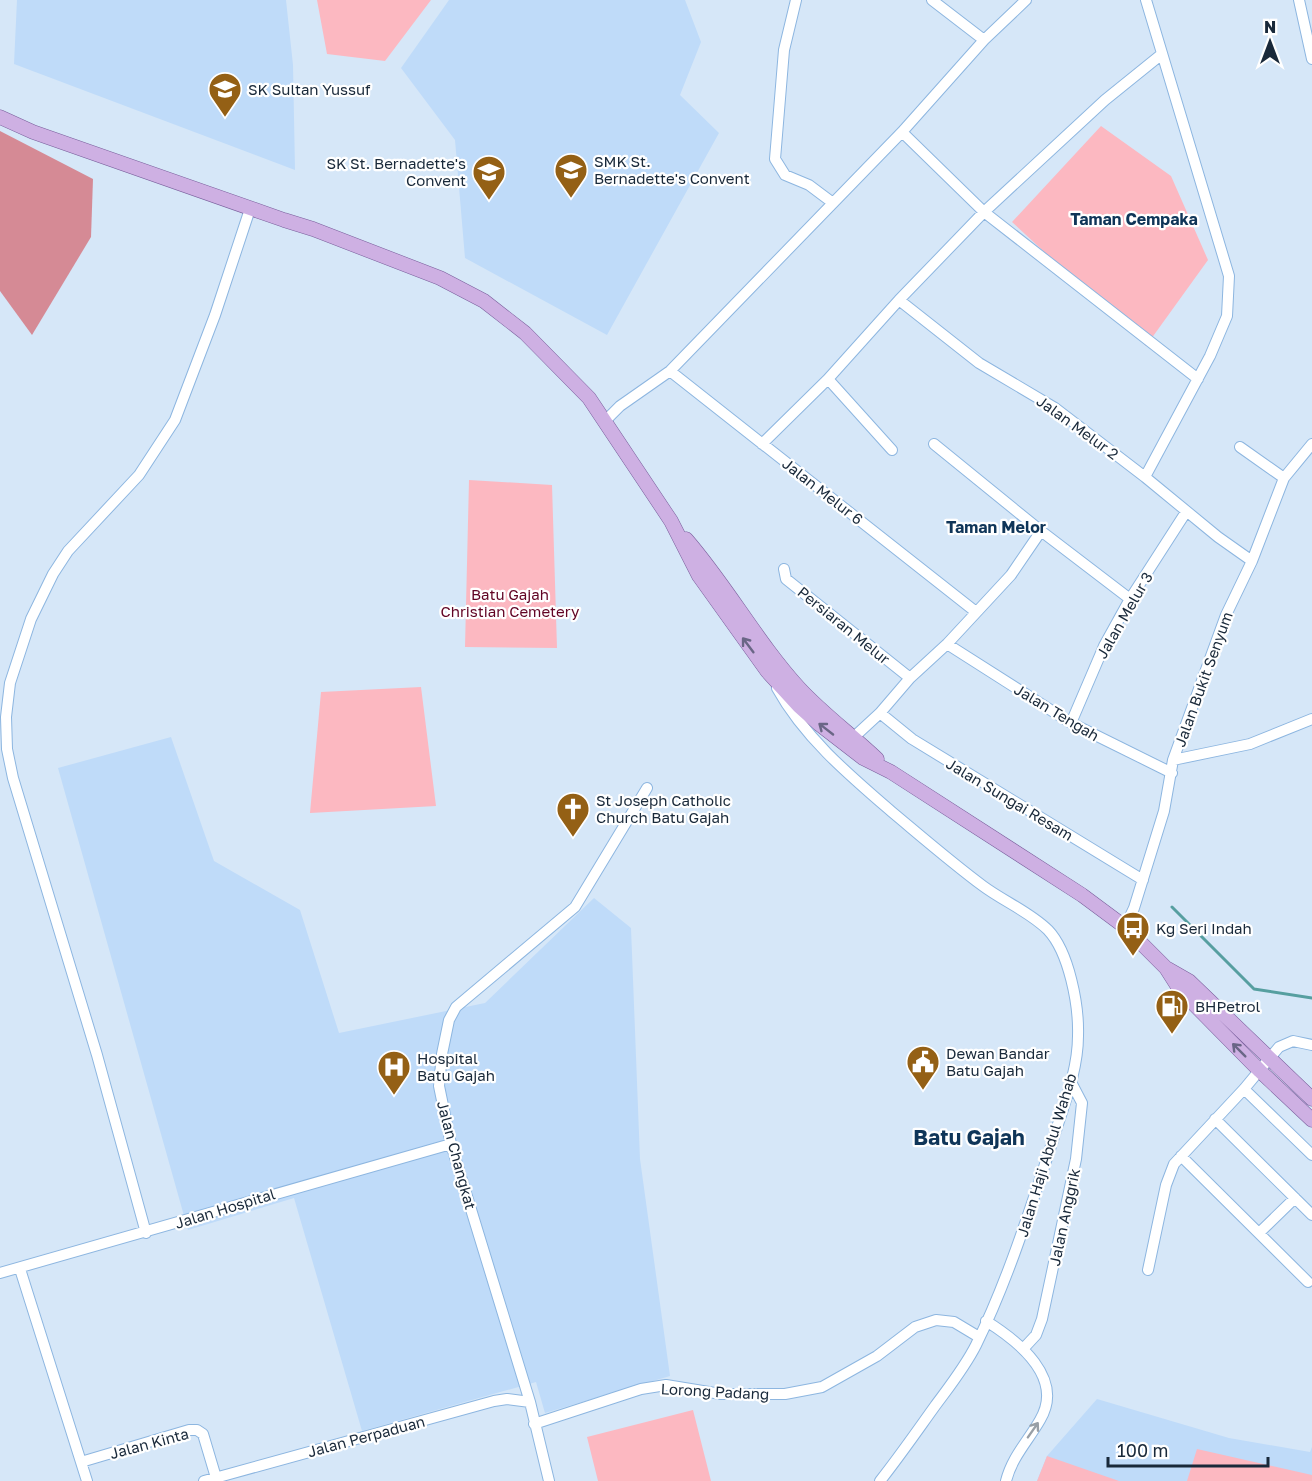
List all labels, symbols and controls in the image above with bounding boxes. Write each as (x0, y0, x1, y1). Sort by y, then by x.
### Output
north arrow (1240, 12, 1300, 72)
text: N (1264, 17, 1276, 37)
school or university icon: SK Sultan Yussuf (207, 71, 243, 118)
place label: SK Sultan Yussuf (248, 80, 371, 98)
school or university icon: SMK St. Bernadette's Convent (553, 152, 589, 199)
place label: SMK St. Bernadette's Convent (594, 152, 750, 187)
place label: SK St. Bernadette's Convent (326, 154, 466, 189)
school or university icon: SK St. Bernadette's Convent (471, 154, 507, 201)
district label: Taman Cempaka (1070, 209, 1198, 229)
street label: Jalan Melur 2 (1034, 391, 1122, 463)
street label: Jalan Melur 6 (779, 454, 867, 528)
district label: Taman Melor (946, 517, 1046, 537)
street label: Jalan Melur 3 (1092, 569, 1156, 661)
street label: Persiaran Melur (794, 582, 894, 668)
park label: Batu Gajah Christian Cemetery (441, 585, 580, 620)
street label: Jalan Bukit Senyum (1170, 609, 1236, 749)
one-way arrow (742, 638, 754, 654)
street label: Jalan Tengah (1011, 680, 1103, 744)
one-way arrow (819, 723, 835, 736)
street label: Jalan Sungai Resam (943, 754, 1077, 844)
church icon: St Joseph Catholic Church Batu Gajah (555, 791, 591, 838)
place label: St Joseph Catholic Church Batu Gajah (596, 791, 731, 826)
bus stop icon: Kg Seri Indah (1115, 910, 1151, 957)
place label: Kg Seri Indah (1156, 919, 1252, 937)
fuel station icon: BHPetrol (1154, 988, 1190, 1035)
place label: BHPetrol (1195, 997, 1261, 1015)
one-way arrow (1232, 1043, 1247, 1058)
public building icon: Dewan Bandar Batu Gajah (905, 1044, 941, 1091)
place label: Dewan Bandar Batu Gajah (946, 1044, 1050, 1079)
hospital icon: Hospital Batu Gajah (376, 1049, 412, 1096)
place label: Hospital Batu Gajah (417, 1049, 495, 1084)
street label: Jalan Haji Abdul Wahab (1013, 1071, 1079, 1239)
street label: Jalan Changkat (434, 1099, 480, 1211)
district label: Batu Gajah (913, 1124, 1025, 1150)
street label: Jalan Anggrik (1045, 1166, 1083, 1267)
street label: Jalan Hospital (173, 1184, 278, 1232)
street label: Lorong Padang (660, 1379, 770, 1403)
street label: Jalan Perpaduan (305, 1412, 427, 1460)
one-way arrow (1027, 1422, 1039, 1438)
street label: Jalan Kinta (108, 1424, 190, 1462)
scale bar (1108, 1430, 1268, 1468)
text: 100 m (1117, 1439, 1168, 1461)

